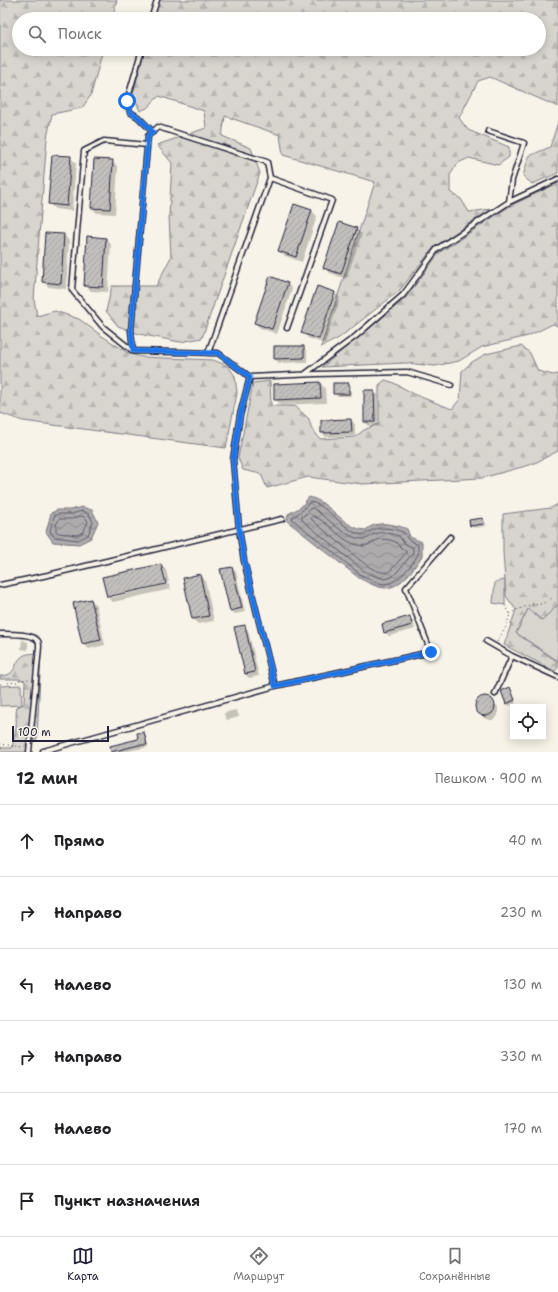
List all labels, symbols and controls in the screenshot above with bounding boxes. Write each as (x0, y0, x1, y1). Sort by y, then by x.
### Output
search box (12, 12, 546, 56)
icon: search (26, 23, 48, 45)
text: Поиск (58, 24, 102, 44)
route start (118, 92, 136, 110)
route end (422, 643, 440, 661)
map controls (510, 704, 546, 740)
button: locate (510, 704, 546, 740)
scale bar (12, 724, 109, 743)
text: 100 m (18, 725, 51, 740)
text: 12 мин (16, 767, 78, 789)
text: Пешком · 900 m (435, 770, 542, 787)
icon: ahead (16, 830, 38, 852)
text: Прямо (54, 831, 104, 851)
text: 40 m (508, 832, 542, 849)
icon: right (16, 902, 38, 924)
text: Направо (54, 903, 122, 923)
text: 230 m (500, 904, 542, 921)
icon: left (16, 974, 38, 996)
text: Налево (54, 975, 112, 995)
text: 130 m (504, 976, 542, 993)
icon: right (16, 1046, 38, 1068)
text: Направо (54, 1047, 122, 1067)
text: 330 m (500, 1048, 542, 1065)
icon: left (16, 1118, 38, 1140)
text: Налево (54, 1119, 112, 1139)
text: 170 m (504, 1120, 542, 1137)
icon: arrive (16, 1190, 38, 1212)
text: Пункт назначения (54, 1191, 200, 1211)
tab: Карта (67, 1245, 99, 1284)
tab: Маршрут (233, 1245, 284, 1284)
tab: Сохранённые (419, 1245, 491, 1284)

